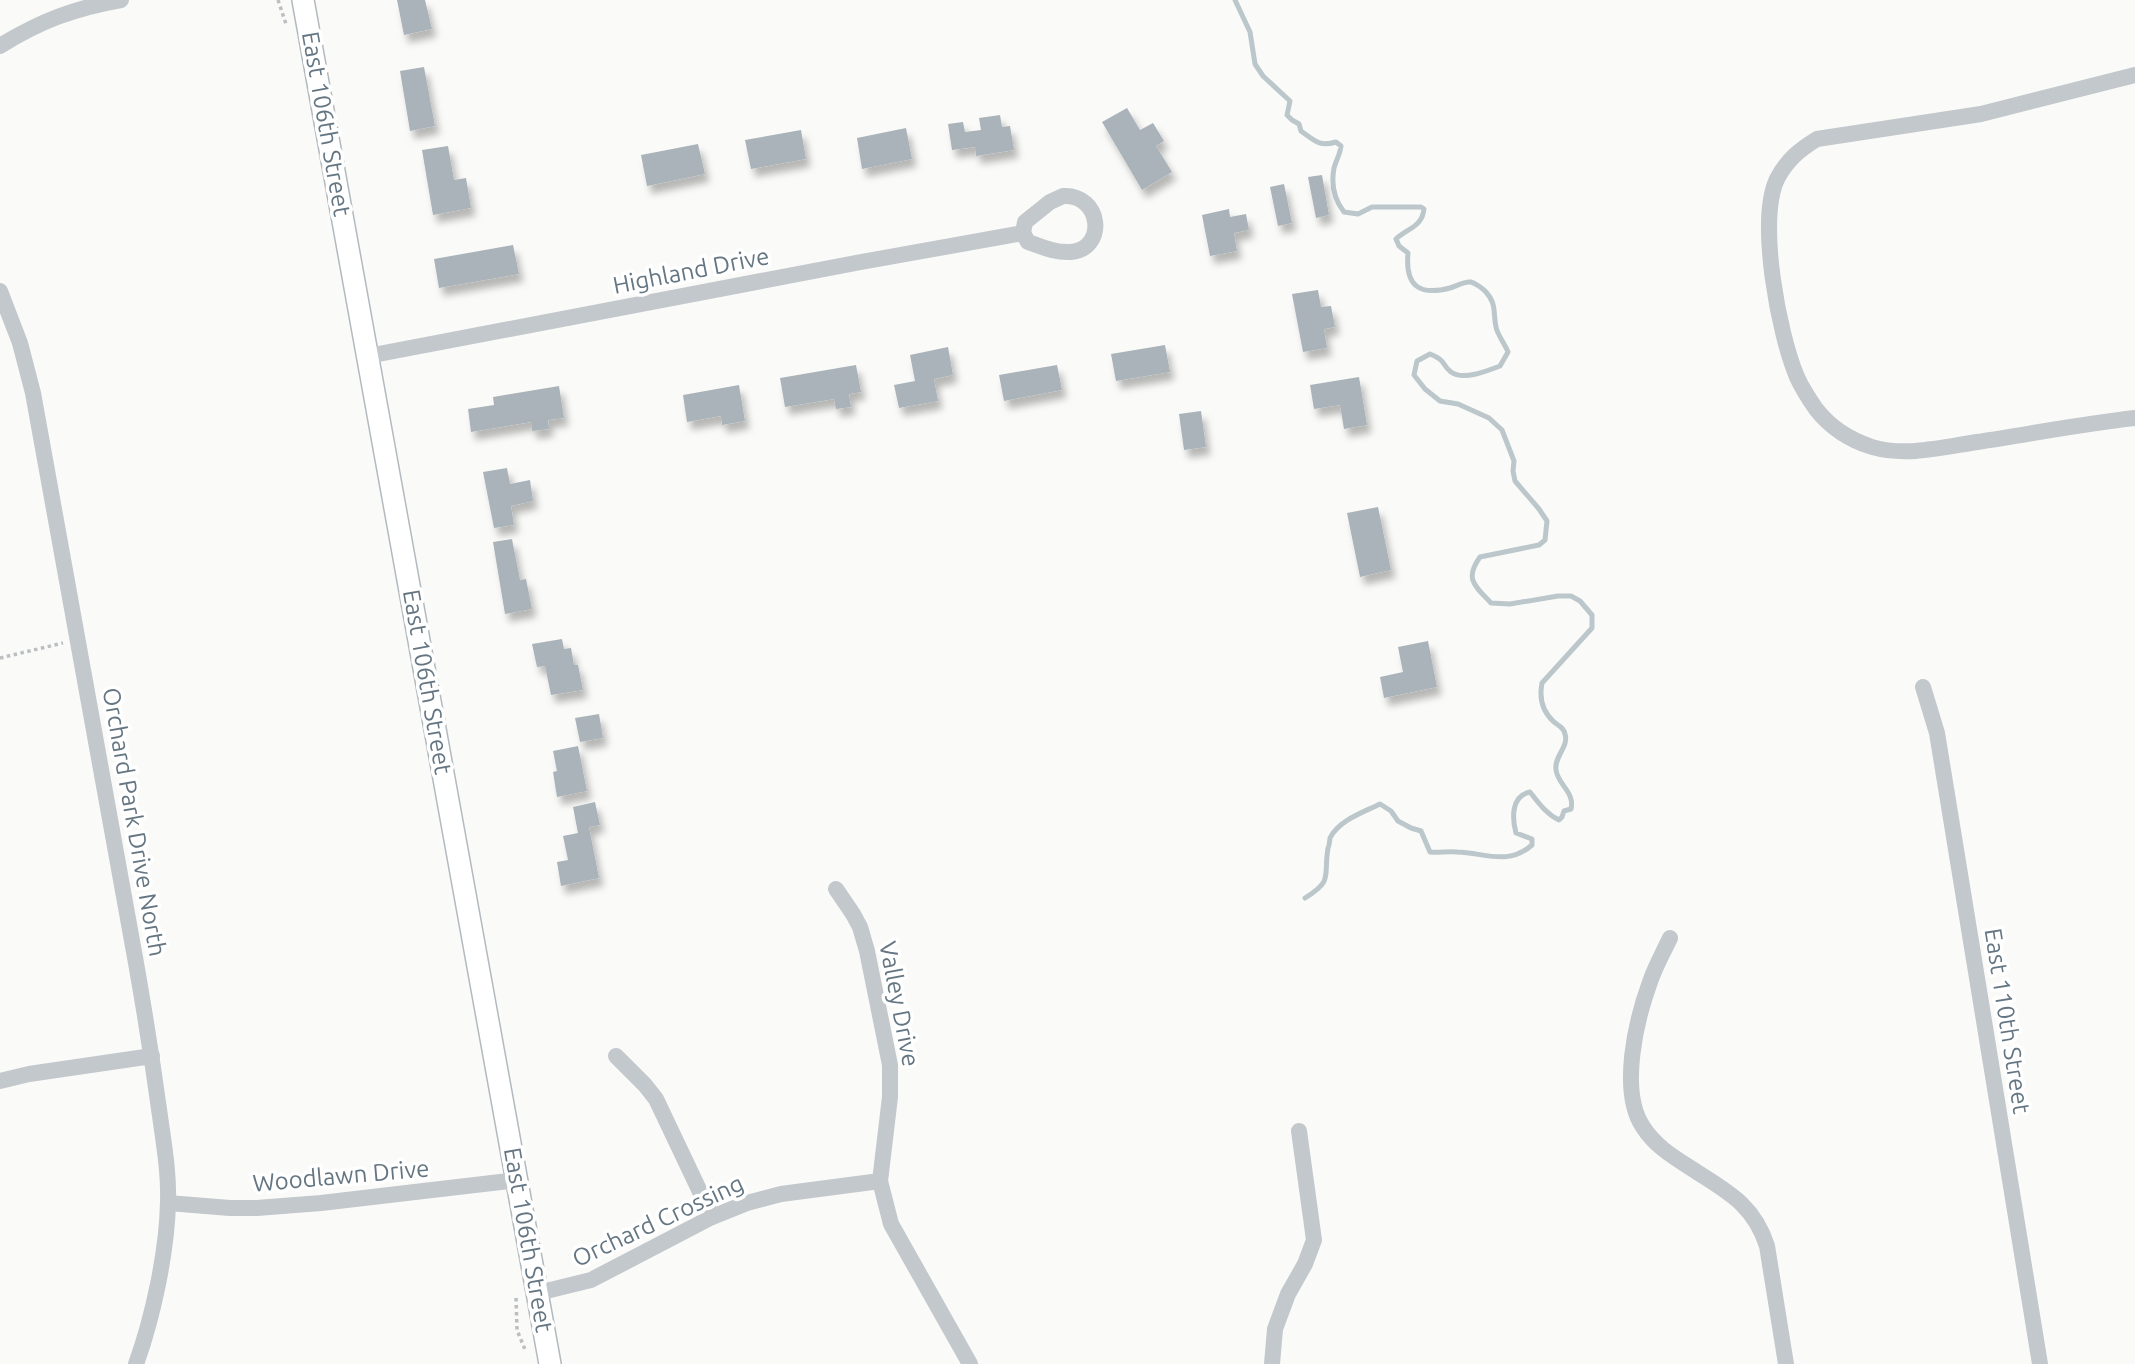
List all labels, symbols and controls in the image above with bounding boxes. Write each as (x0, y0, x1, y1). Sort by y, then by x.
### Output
street label: East 106th Street (297, 29, 356, 219)
street label: Highland Drive (610, 242, 771, 299)
street label: East 106th Street (398, 587, 457, 777)
street label: Orchard Park Drive North (98, 685, 171, 958)
street label: East 110th Street (1980, 926, 2036, 1116)
street label: Valley Drive (874, 939, 925, 1069)
street label: East 106th Street (499, 1145, 558, 1335)
street label: Woodlawn Drive (252, 1154, 430, 1197)
street label: Orchard Crossing (568, 1169, 748, 1272)

